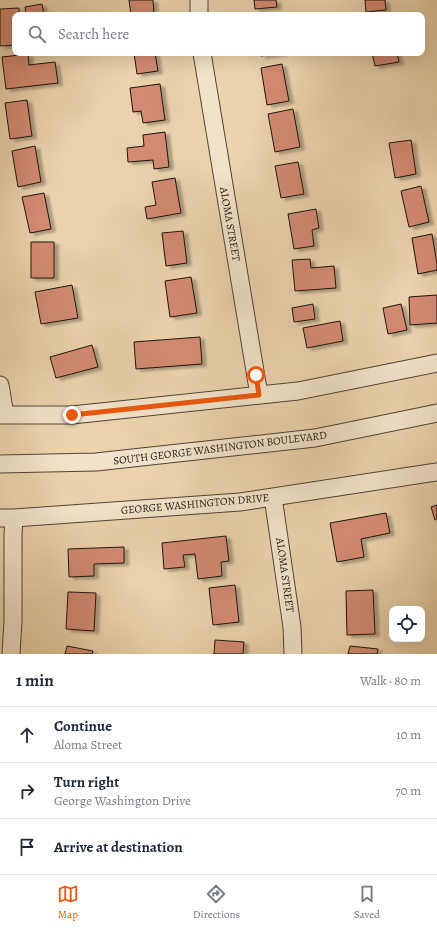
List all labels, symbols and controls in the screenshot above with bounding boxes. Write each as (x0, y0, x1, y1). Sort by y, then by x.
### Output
search box (12, 12, 425, 56)
icon: search (26, 23, 48, 45)
text: Search here (58, 24, 129, 44)
street label: ALOMA STREET (216, 185, 244, 262)
route start (247, 366, 265, 384)
route end (63, 406, 81, 424)
street label: SOUTH GEORGE WASHINGTON BOULEVARD (112, 427, 328, 469)
street label: GEORGE WASHINGTON DRIVE (120, 490, 270, 518)
street label: ALOMA STREET (272, 536, 298, 613)
map controls (389, 606, 425, 642)
button: locate (389, 606, 425, 642)
text: 1 min (16, 669, 54, 692)
text: Walk · 80 m (360, 672, 421, 689)
text: Continue (54, 716, 112, 736)
icon: ahead (16, 724, 38, 746)
text: 10 m (396, 726, 421, 743)
text: Aloma Street (54, 736, 122, 753)
text: Turn right (54, 772, 119, 792)
icon: right (16, 780, 38, 802)
text: 70 m (395, 782, 421, 799)
text: George Washington Drive (54, 792, 191, 809)
icon: arrive (16, 836, 38, 858)
text: Arrive at destination (54, 837, 183, 857)
tab: Map (57, 883, 79, 922)
tab: Directions (193, 883, 240, 922)
tab: Saved (354, 883, 380, 922)

